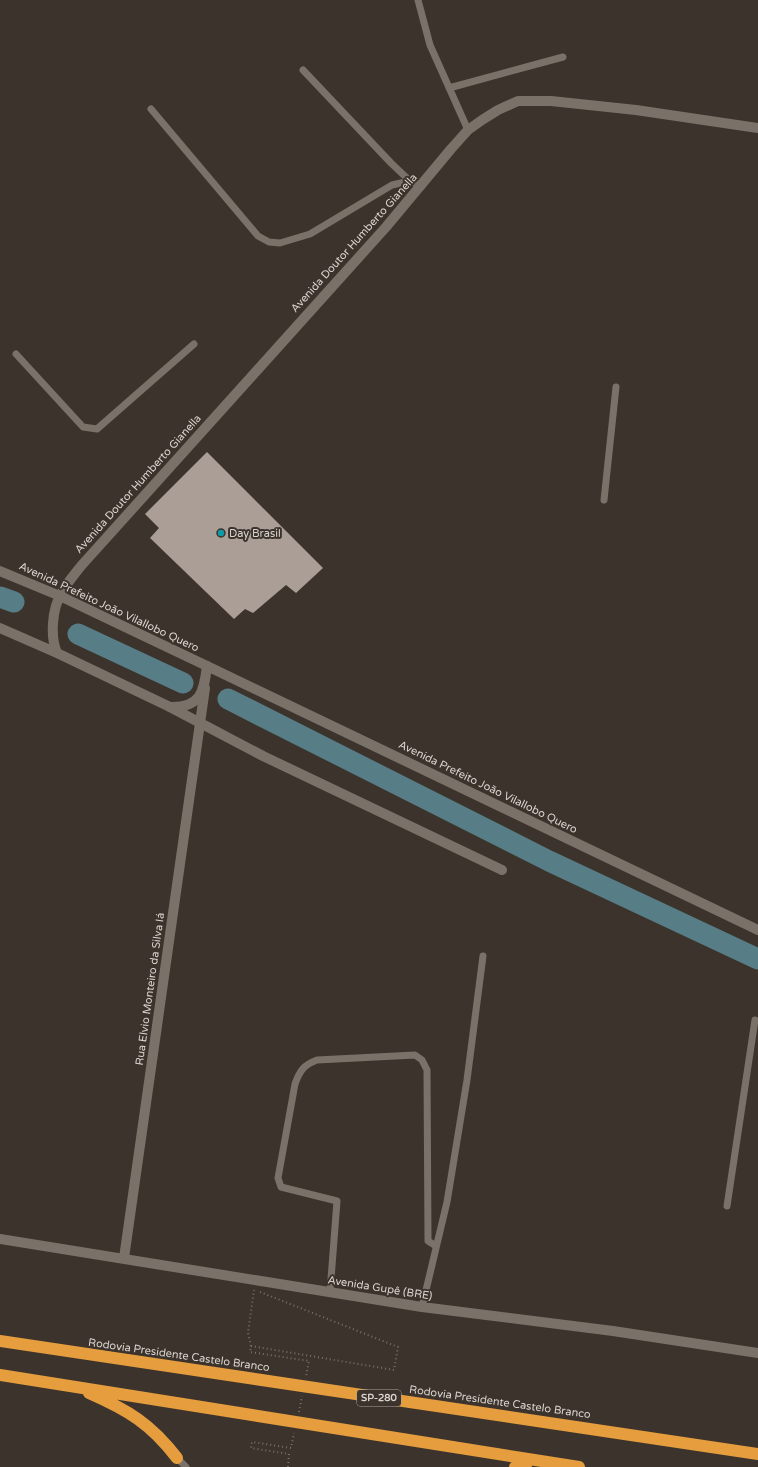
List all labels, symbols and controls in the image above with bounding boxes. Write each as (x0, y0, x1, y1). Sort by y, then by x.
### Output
street label: Avenida Doutor Humberto Gianella (288, 171, 420, 315)
street label: Avenida Doutor Humberto Gianella (72, 412, 204, 556)
place label: Day Brasil (229, 527, 281, 540)
marker: Day Brasil (216, 528, 226, 538)
street label: Avenida Prefeito João Vilallobo Quero (17, 559, 201, 655)
street label: Avenida Prefeito João Vilallobo Quero (397, 738, 580, 836)
street label: Rua Elvio Monteiro da Silva Iá (133, 912, 167, 1066)
street label: Avenida Gupê (BRE) (327, 1273, 433, 1303)
street label: Rodovia Presidente Castelo Branco (87, 1336, 271, 1374)
street label: Rodovia Presidente Castelo Branco (408, 1383, 592, 1421)
road number: SP-280 (357, 1390, 401, 1406)

